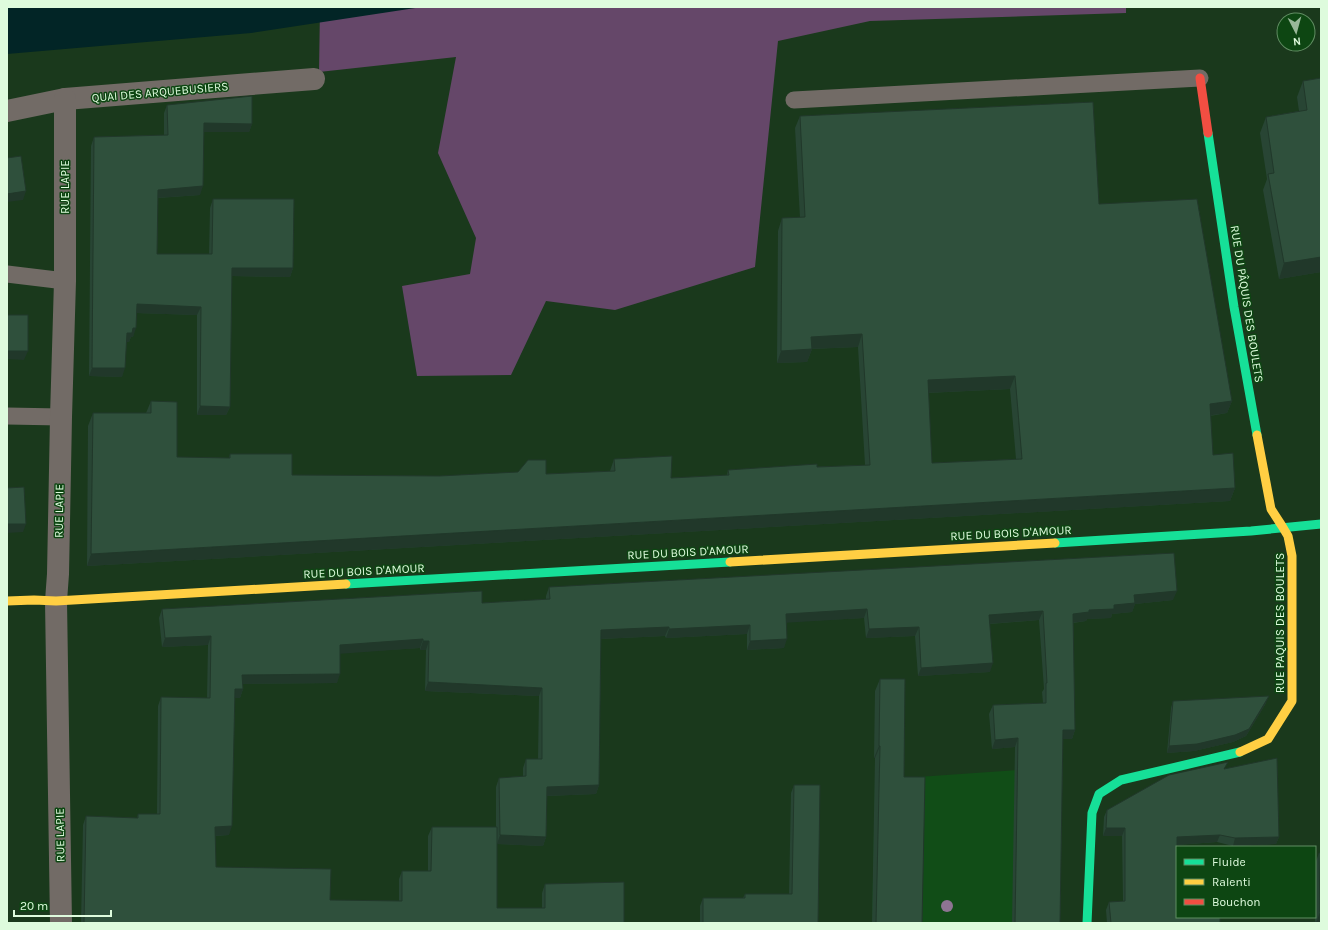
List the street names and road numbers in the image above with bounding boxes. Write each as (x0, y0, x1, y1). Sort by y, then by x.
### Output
street label: QUAI DES ARQUEBUSIERS (91, 79, 229, 105)
street label: RUE LAPIE (58, 160, 72, 214)
street label: RUE DU PÂQUIS DES BOULETS (1228, 224, 1266, 384)
street label: RUE LAPIE (52, 484, 66, 538)
street label: RUE DU BOIS D'AMOUR (950, 523, 1072, 543)
street label: RUE DU BOIS D'AMOUR (627, 542, 749, 562)
street label: RUE PAQUIS DES BOULETS (1273, 553, 1287, 693)
street label: RUE DU BOIS D'AMOUR (303, 561, 425, 581)
street label: RUE LAPIE (53, 808, 67, 862)

